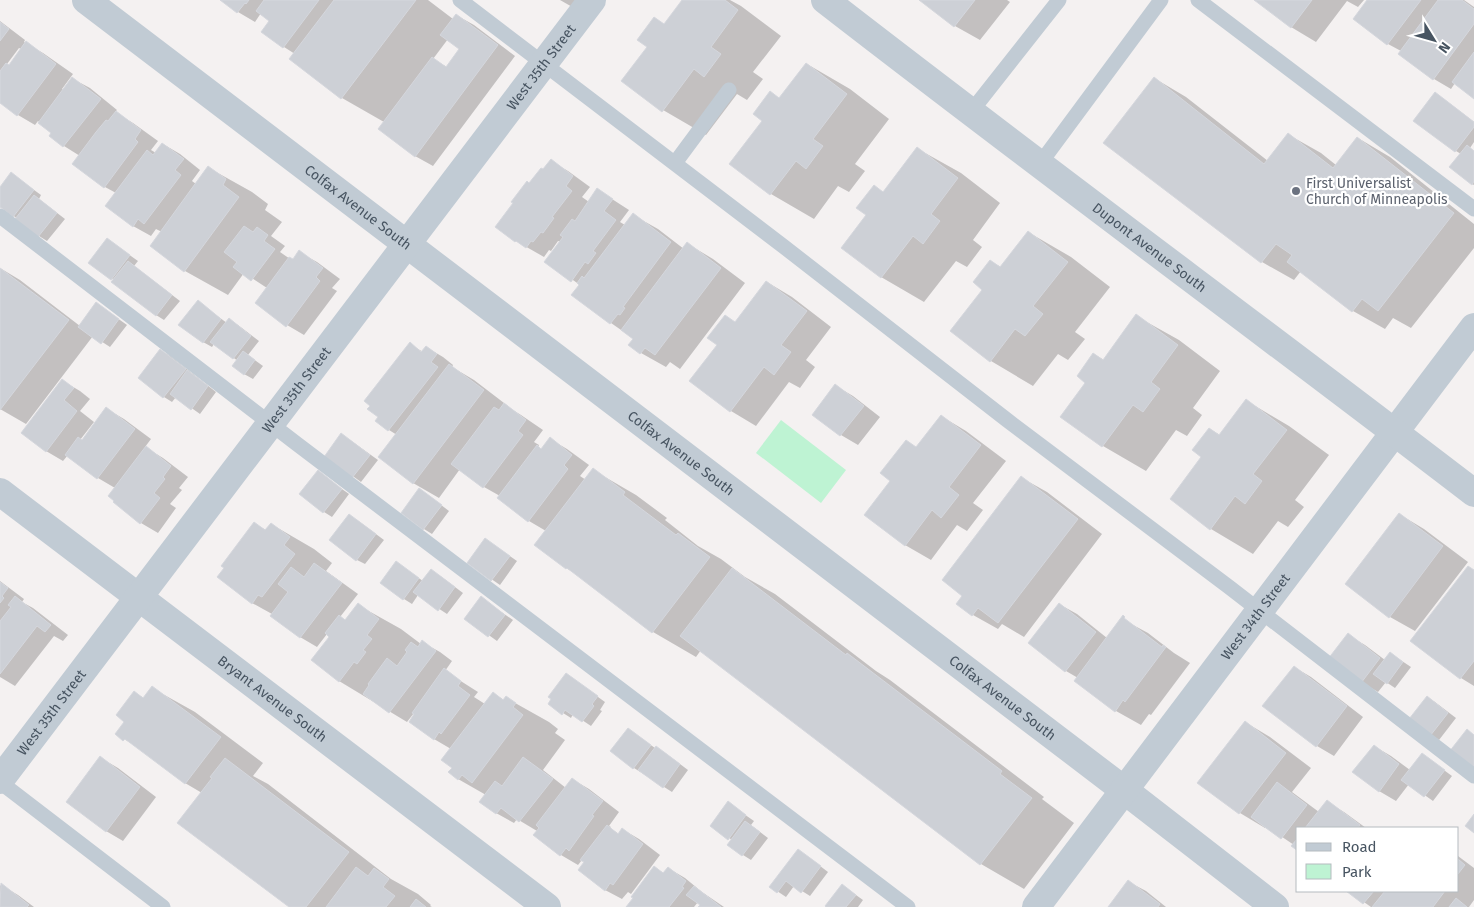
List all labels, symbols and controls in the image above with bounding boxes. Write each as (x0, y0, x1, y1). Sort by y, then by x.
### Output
north arrow (1409, 15, 1459, 65)
street label: West 35th Street (503, 20, 580, 114)
text: N (1434, 39, 1454, 56)
street label: Colfax Avenue South (301, 161, 415, 254)
place label: First Universalist Church of Minneapolis (1306, 175, 1448, 208)
marker: First Universalist Church of Minneapolis (1290, 185, 1302, 197)
street label: Dupont Avenue South (1089, 199, 1210, 296)
street label: West 35th Street (259, 343, 335, 436)
street label: Colfax Avenue South (624, 407, 738, 500)
street label: West 34th Street (1218, 570, 1294, 663)
street label: Bryant Avenue South (214, 652, 330, 746)
street label: Colfax Avenue South (946, 652, 1059, 744)
street label: West 35th Street (14, 666, 90, 759)
legend (1296, 827, 1459, 892)
text: Road (1342, 838, 1377, 856)
text: Park (1342, 863, 1372, 881)

